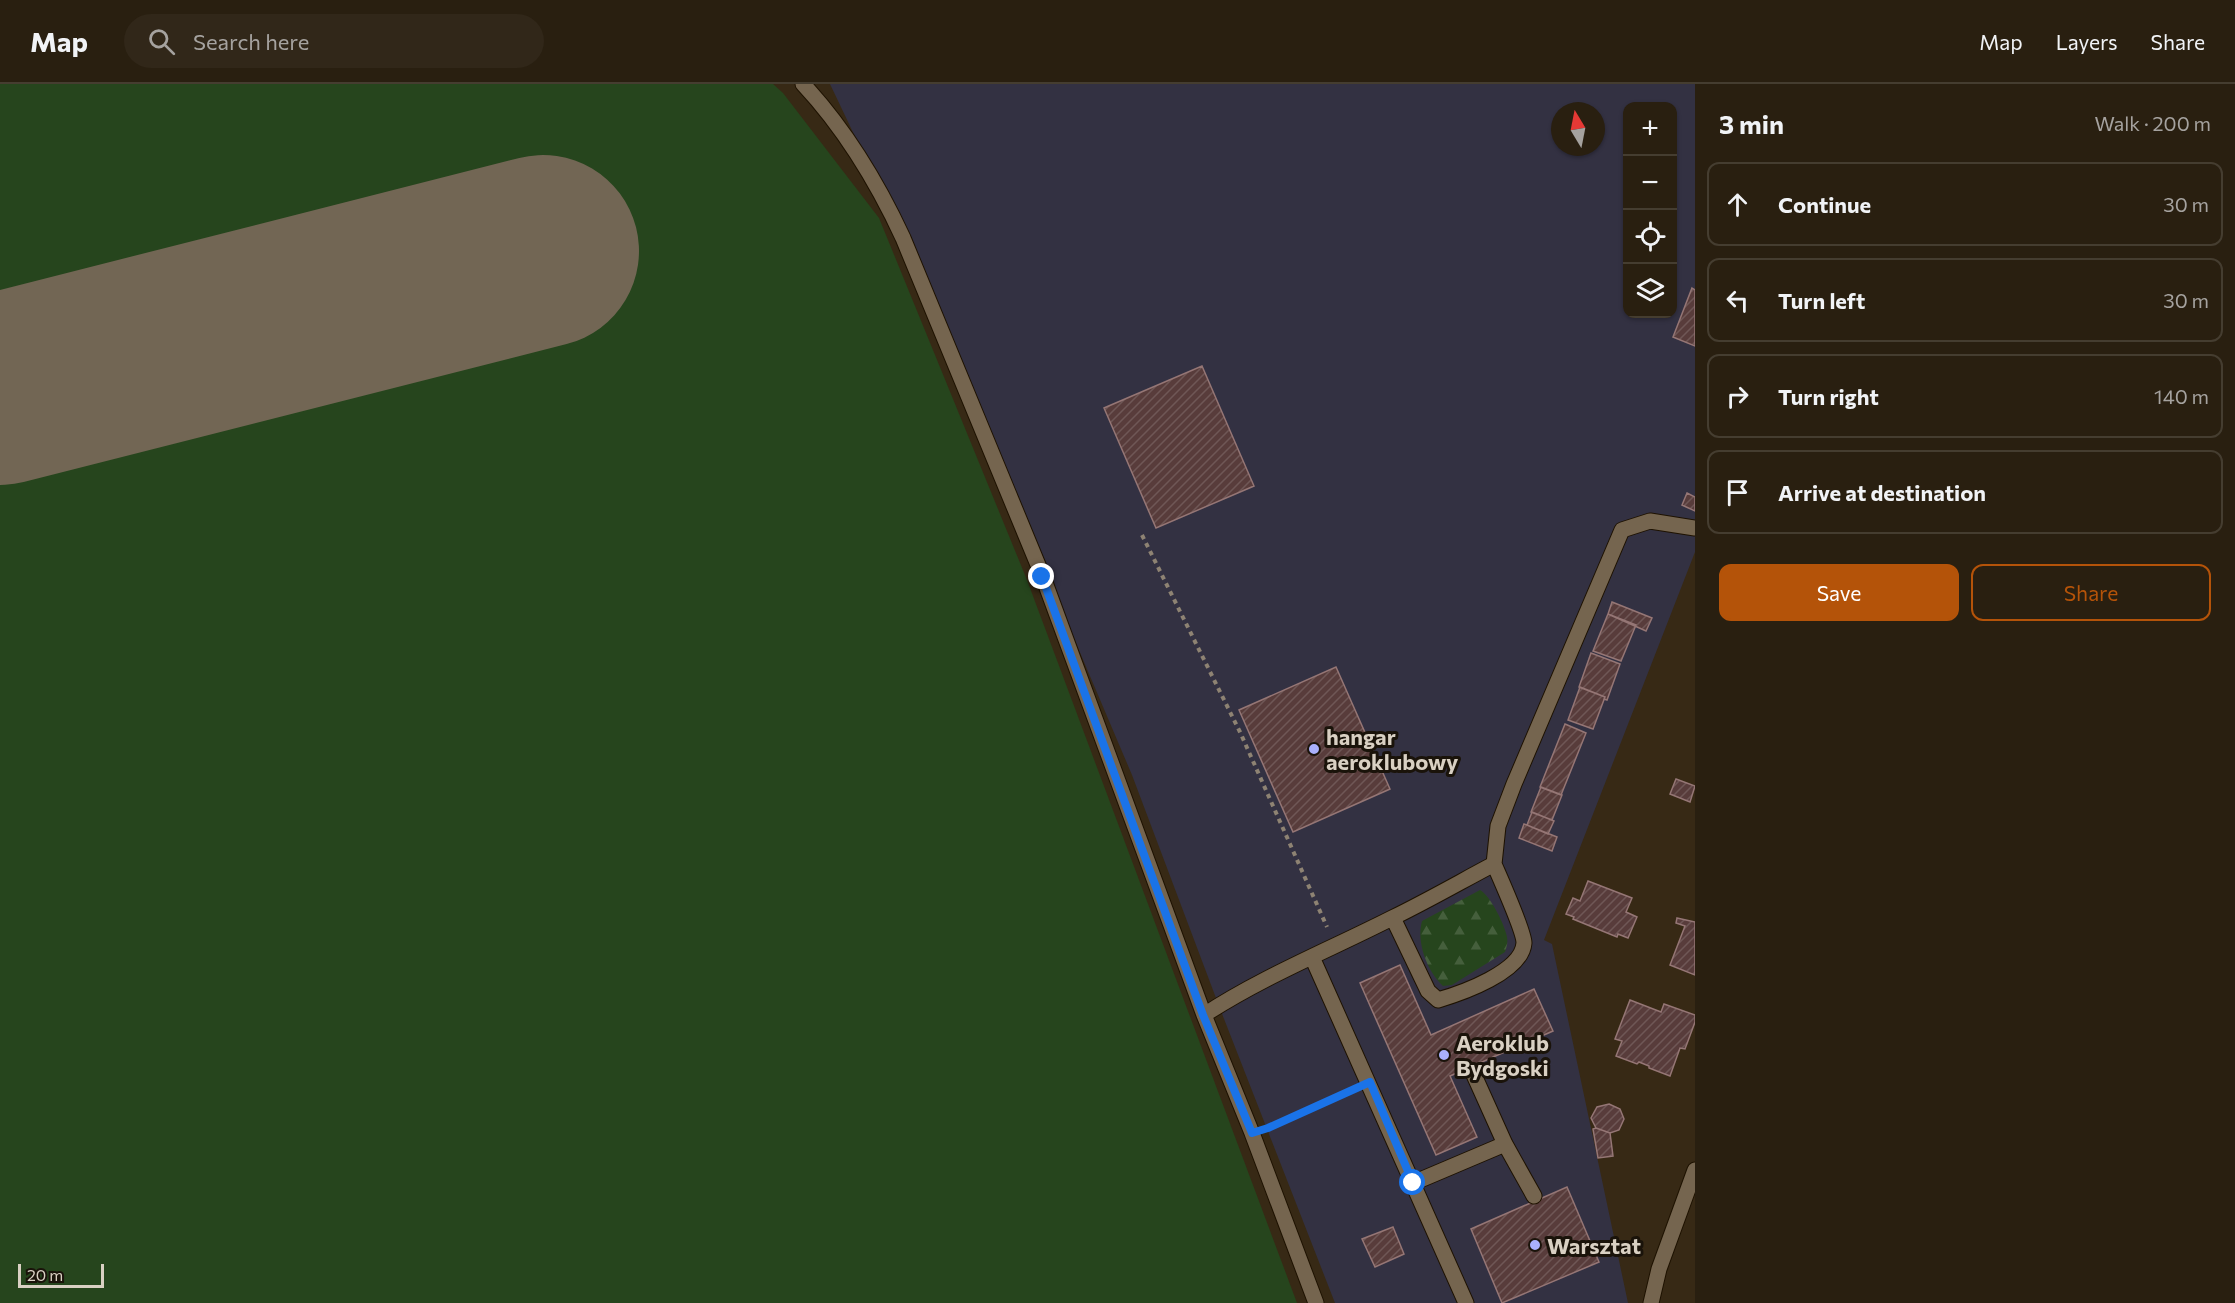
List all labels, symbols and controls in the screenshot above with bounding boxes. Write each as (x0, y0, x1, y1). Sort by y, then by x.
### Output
search box (124, 14, 544, 68)
text: Map (30, 24, 88, 58)
icon: search (145, 25, 178, 58)
text: Search here (193, 28, 309, 55)
text: Map (1979, 29, 2023, 54)
text: Layers (2056, 29, 2118, 54)
text: Share (2151, 29, 2205, 54)
north arrow (1551, 102, 1605, 156)
map controls (1623, 102, 1677, 318)
button: + (1623, 102, 1677, 156)
text: 3 min (1719, 108, 1784, 139)
text: Walk · 200 m (2094, 111, 2211, 135)
button: − (1623, 156, 1677, 210)
icon: ahead (1721, 188, 1754, 221)
text: Continue (1778, 191, 1871, 218)
text: 30 m (2163, 192, 2209, 216)
button: locate (1623, 210, 1677, 264)
button: layers (1623, 264, 1677, 318)
icon: left (1721, 284, 1754, 317)
text: Turn left (1778, 287, 1865, 314)
text: 30 m (2163, 288, 2209, 312)
icon: right (1721, 380, 1754, 413)
text: Turn right (1778, 383, 1879, 410)
text: 140 m (2154, 384, 2209, 408)
icon: arrive (1721, 476, 1754, 509)
text: Arrive at destination (1778, 479, 1986, 506)
route end (1028, 563, 1054, 589)
button: Save (1719, 564, 1959, 621)
button: Share (1971, 564, 2211, 621)
place label: hangar aeroklubowy (1326, 723, 1458, 775)
marker: hangar aeroklubowy (1307, 742, 1321, 756)
place label: Aeroklub Bydgoski (1456, 1029, 1549, 1081)
marker: Aeroklub Bydgoski (1437, 1048, 1451, 1062)
route start (1399, 1169, 1425, 1195)
place label: Warsztat (1547, 1232, 1641, 1259)
marker: Warsztat (1528, 1238, 1542, 1252)
scale bar (18, 1261, 104, 1288)
text: 20 m (27, 1265, 63, 1284)

